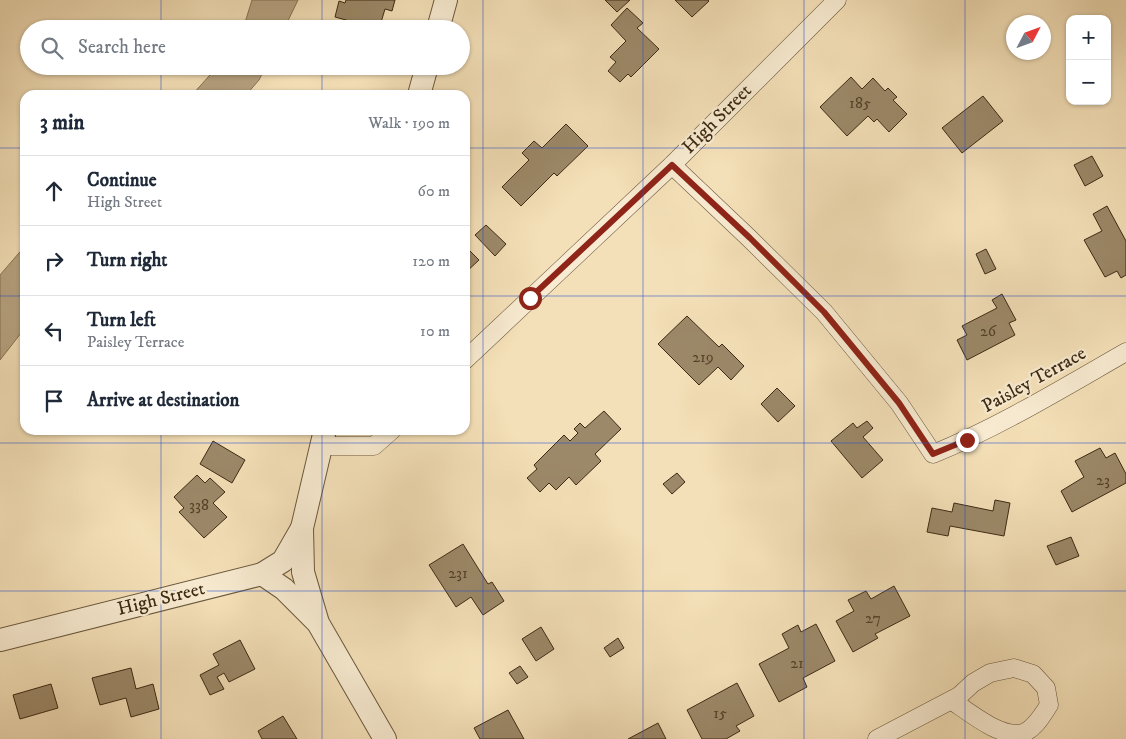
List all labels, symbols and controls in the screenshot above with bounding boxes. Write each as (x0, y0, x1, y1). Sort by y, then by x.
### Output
north arrow (1006, 15, 1051, 60)
map controls (1066, 15, 1111, 105)
button: + (1066, 15, 1111, 60)
search box (20, 20, 470, 75)
icon: search (38, 34, 66, 62)
text: Search here (78, 36, 166, 59)
button: − (1066, 60, 1111, 105)
street label: High Street (677, 79, 757, 159)
house number: 185 (849, 93, 871, 113)
text: 3 min (40, 110, 85, 136)
text: Walk · 190 m (368, 113, 450, 133)
text: Continue (87, 169, 157, 192)
icon: ahead (40, 177, 68, 205)
text: 60 m (418, 181, 450, 201)
text: High Street (87, 192, 162, 212)
icon: right (40, 247, 68, 275)
text: Turn right (87, 249, 167, 272)
text: 120 m (412, 251, 450, 271)
route start (519, 287, 542, 310)
text: Turn left (87, 309, 156, 332)
icon: left (40, 317, 68, 345)
text: 10 m (420, 321, 450, 341)
house number: 26 (980, 321, 997, 341)
text: Paisley Terrace (87, 332, 184, 352)
street label: Paisley Terrace (978, 342, 1090, 418)
house number: 219 (692, 347, 714, 367)
icon: arrive (40, 387, 68, 415)
text: Arrive at destination (87, 389, 239, 412)
route end (956, 429, 979, 452)
house number: 23 (1096, 470, 1110, 490)
house number: 338 (189, 495, 209, 515)
house number: 231 (448, 563, 468, 583)
street label: High Street (115, 577, 207, 621)
house number: 27 (865, 608, 881, 628)
house number: 21 (790, 653, 804, 673)
house number: 15 (713, 703, 727, 723)

